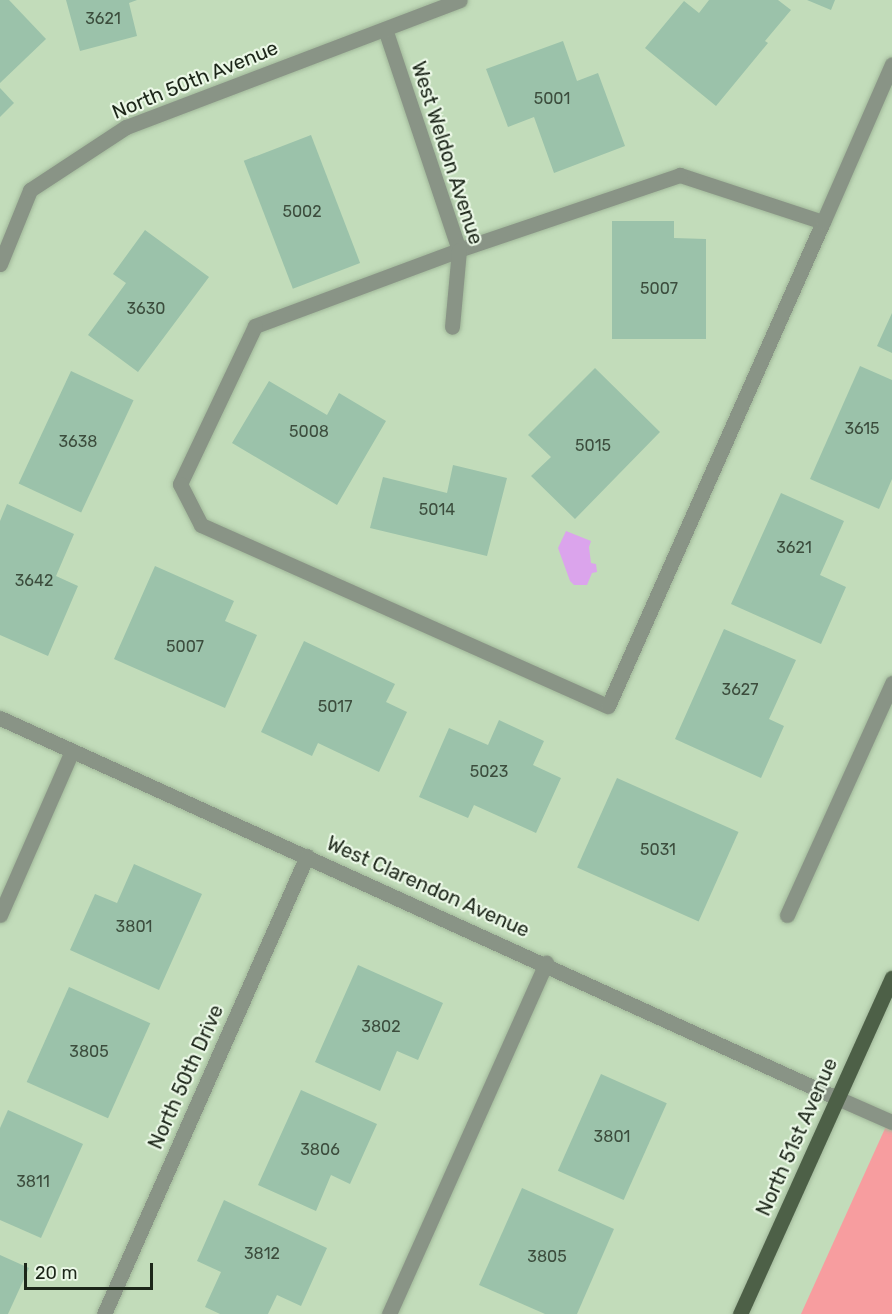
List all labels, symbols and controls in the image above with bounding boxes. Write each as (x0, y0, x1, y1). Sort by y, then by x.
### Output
house number: 3621 (85, 9, 121, 29)
street label: North 50th Avenue (108, 36, 282, 124)
street label: West Weldon Avenue (406, 58, 488, 248)
house number: 5001 (534, 89, 570, 109)
house number: 5002 (282, 202, 322, 222)
house number: 5007 (640, 279, 678, 299)
house number: 3630 (126, 299, 166, 319)
house number: 3615 (844, 419, 880, 439)
house number: 5008 (289, 422, 329, 442)
house number: 3638 (58, 432, 98, 452)
house number: 5015 (575, 436, 611, 456)
house number: 5014 (419, 500, 455, 520)
house number: 3621 (776, 538, 812, 558)
house number: 3642 (15, 571, 53, 591)
house number: 5007 (166, 637, 204, 657)
house number: 3627 (722, 680, 758, 700)
house number: 5017 (318, 697, 352, 717)
house number: 5023 (470, 762, 508, 782)
street label: West Clarendon Avenue (323, 831, 533, 943)
house number: 5031 (640, 840, 676, 860)
house number: 3801 (116, 917, 152, 937)
street label: North 50th Drive (143, 1001, 229, 1153)
house number: 3802 (361, 1017, 401, 1037)
house number: 3805 (69, 1042, 109, 1062)
street label: North 51st Avenue (751, 1054, 843, 1220)
house number: 3801 (594, 1127, 630, 1147)
house number: 3806 (300, 1140, 340, 1160)
house number: 3811 (16, 1172, 50, 1192)
house number: 3812 (244, 1244, 280, 1264)
house number: 3805 (527, 1247, 567, 1267)
scale bar (27, 1251, 156, 1289)
text: 20 m (35, 1262, 77, 1284)

